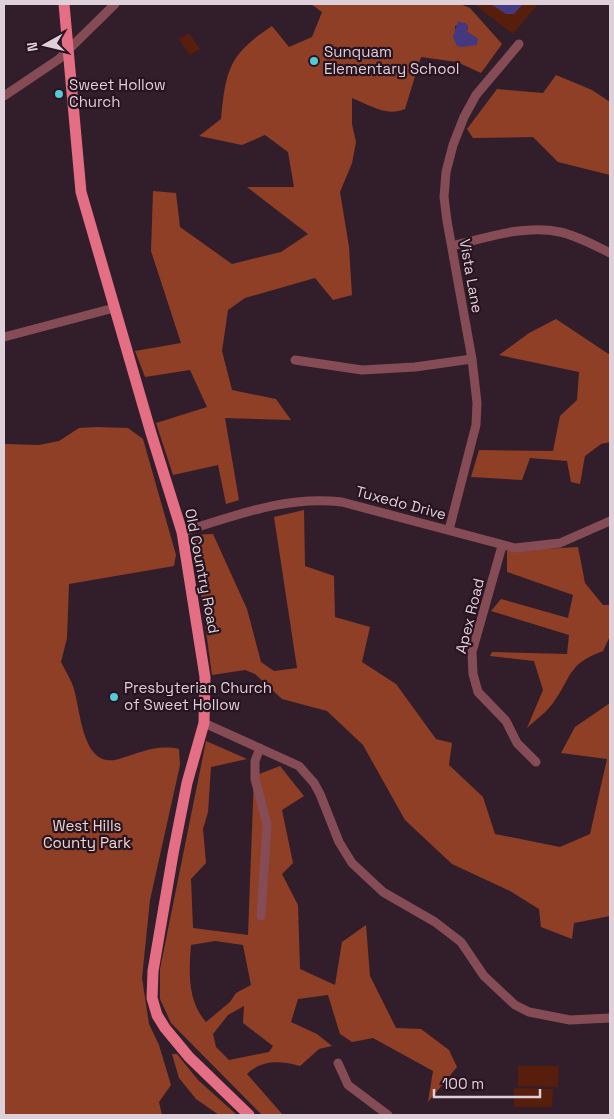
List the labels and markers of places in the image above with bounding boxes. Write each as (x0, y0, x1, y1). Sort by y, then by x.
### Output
place label: Sunquam Elementary School (324, 42, 460, 78)
marker: Sunquam Elementary School (308, 55, 320, 67)
place label: Sweet Hollow Church (69, 75, 166, 111)
marker: Sweet Hollow Church (53, 88, 65, 100)
place label: Presbyterian Church of Sweet Hollow (124, 678, 272, 714)
marker: Presbyterian Church of Sweet Hollow (108, 691, 120, 703)

